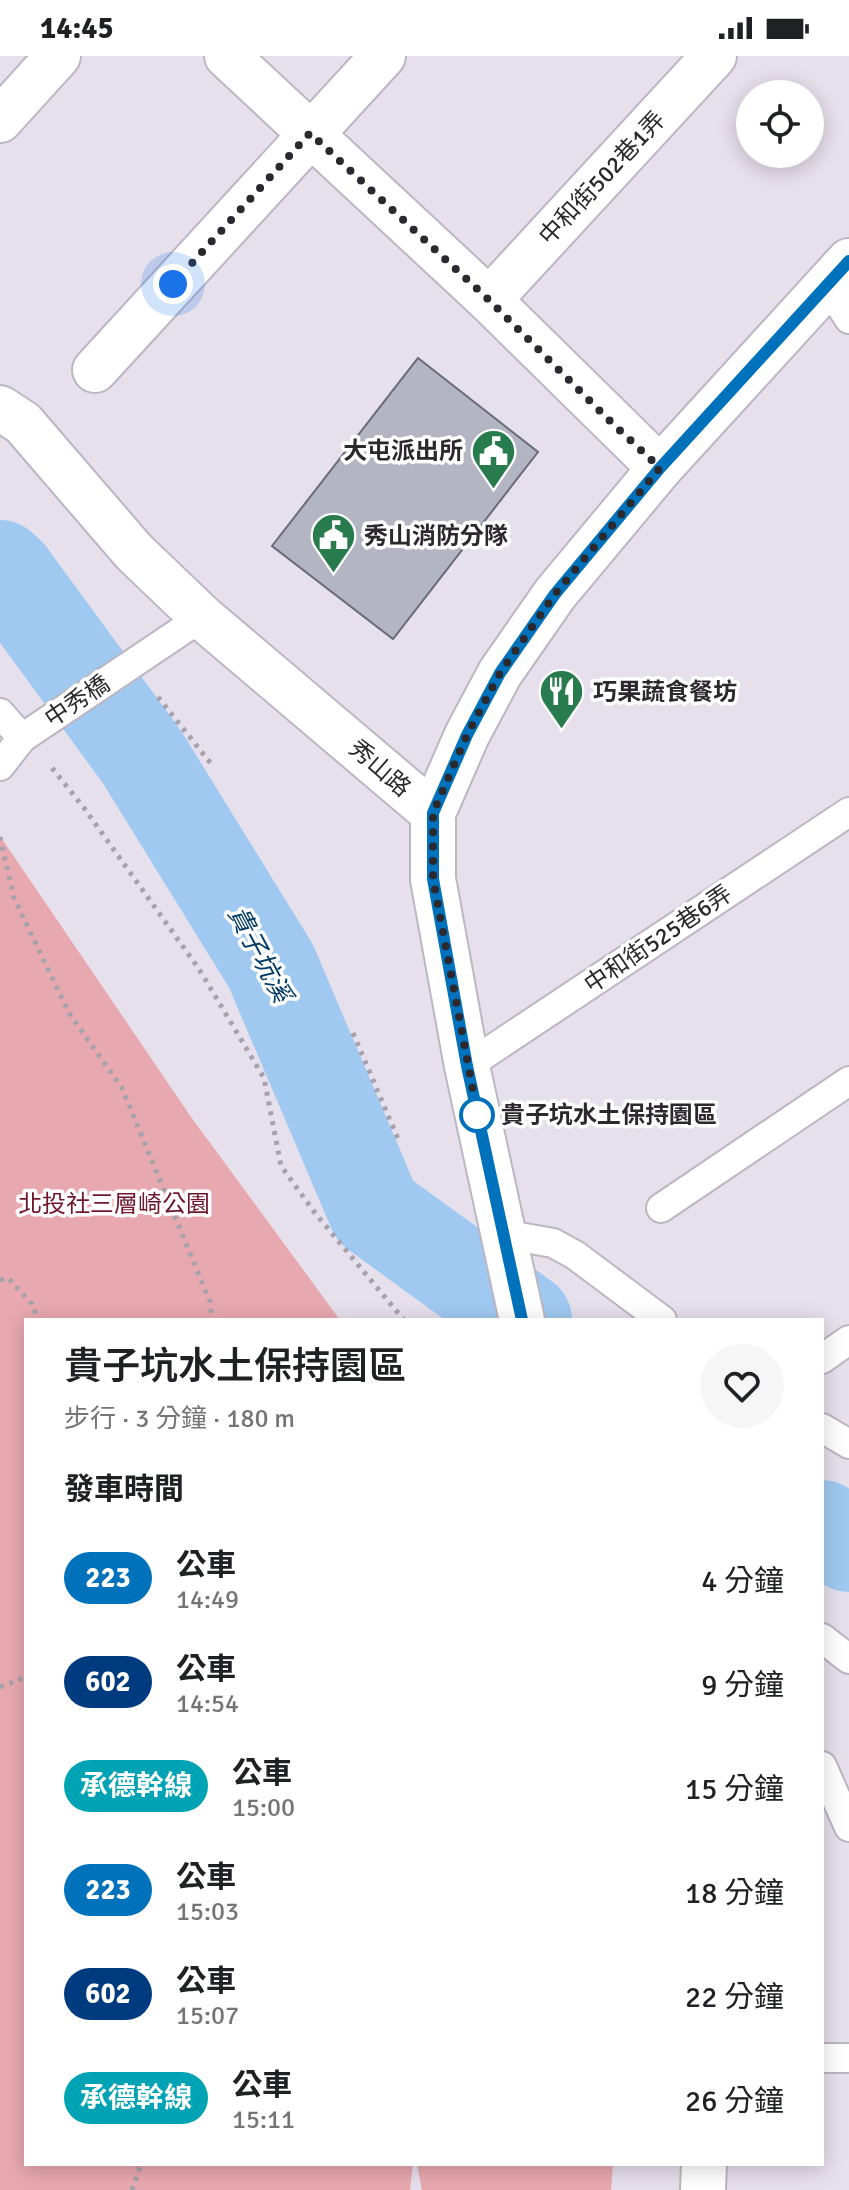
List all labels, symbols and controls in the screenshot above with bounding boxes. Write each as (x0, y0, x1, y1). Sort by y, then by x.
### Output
text: 14:45 (40, 10, 114, 47)
map controls (736, 80, 824, 168)
button: locate (736, 80, 824, 168)
street label: 中和街502巷1弄 (532, 105, 672, 251)
your location (153, 264, 193, 304)
public building icon: 大屯派出所 (470, 427, 518, 490)
place label: 大屯派出所 (343, 436, 463, 466)
public building icon: 秀山消防分隊 (309, 512, 357, 575)
place label: 秀山消防分隊 (364, 521, 508, 551)
street label: 中秀橋 (39, 668, 115, 734)
restaurant icon: 巧果蔬食餐坊 (538, 668, 586, 731)
place label: 巧果蔬食餐坊 (593, 677, 737, 707)
street label: 秀山路 (343, 733, 417, 803)
street label: 中和街525巷6弄 (578, 879, 738, 999)
water label: 貴子坑溪 (221, 901, 300, 1011)
marker: 貴子坑水土保持園區 (460, 1098, 494, 1132)
place label: 貴子坑水土保持園區 (501, 1100, 717, 1130)
park label: 北投社三層崎公園 (18, 1189, 210, 1219)
text: 貴子坑水土保持園區 (64, 1343, 406, 1390)
button: heart (700, 1344, 784, 1428)
text: 步行 · 3 分鐘 · 180 m (64, 1403, 295, 1435)
text: 發車時間 (64, 1471, 184, 1508)
text: 公車 (176, 1547, 236, 1584)
text: 223 (85, 1561, 131, 1595)
text: 4 分鐘 (701, 1563, 784, 1600)
text: 14:49 (176, 1584, 239, 1616)
text: 公車 (176, 1651, 236, 1688)
text: 602 (85, 1665, 131, 1699)
text: 9 分鐘 (701, 1667, 784, 1704)
text: 14:54 (176, 1688, 239, 1720)
text: 公車 (232, 1755, 292, 1792)
text: 承德幹線 (80, 1769, 192, 1803)
text: 15 分鐘 (685, 1771, 784, 1808)
text: 15:00 (232, 1792, 295, 1824)
text: 公車 (176, 1859, 236, 1896)
text: 223 (85, 1873, 131, 1907)
text: 18 分鐘 (685, 1875, 784, 1912)
text: 15:03 (176, 1896, 239, 1928)
text: 公車 (176, 1963, 236, 2000)
text: 602 (85, 1977, 131, 2011)
text: 22 分鐘 (685, 1979, 784, 2016)
text: 15:07 (176, 2000, 239, 2032)
text: 公車 (232, 2067, 292, 2104)
text: 承德幹線 (80, 2081, 192, 2115)
text: 26 分鐘 (685, 2083, 784, 2120)
text: 15:11 (232, 2104, 295, 2136)

